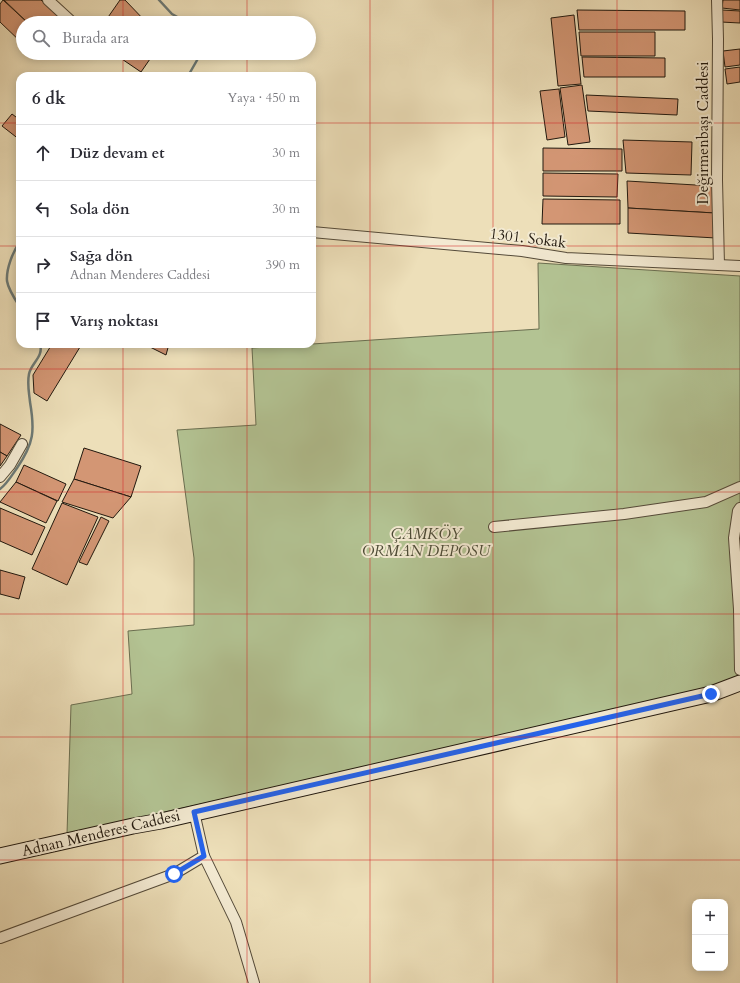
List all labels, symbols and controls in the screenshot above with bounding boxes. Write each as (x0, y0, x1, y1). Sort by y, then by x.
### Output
search box (16, 16, 316, 60)
icon: search (30, 27, 52, 49)
text: Burada ara (62, 28, 129, 48)
street label: Değirmenbaşı Caddesi (693, 62, 713, 204)
text: 6 dk (32, 87, 66, 110)
text: Yaya · 450 m (227, 89, 300, 107)
icon: ahead (32, 142, 54, 164)
text: Düz devam et (70, 143, 165, 163)
text: 30 m (272, 144, 300, 162)
icon: left (32, 198, 54, 220)
text: Sola dön (70, 199, 130, 219)
text: 30 m (272, 200, 300, 218)
street label: 1301. Sokak (489, 223, 567, 253)
text: Sağa dön (70, 246, 133, 266)
icon: right (32, 254, 54, 276)
text: 390 m (266, 256, 300, 274)
text: Adnan Menderes Caddesi (70, 266, 210, 284)
icon: arrive (32, 310, 54, 332)
text: Varış noktası (70, 311, 159, 331)
park label: ÇAMKÖY ORMAN DEPOSU (362, 524, 492, 561)
route end (702, 685, 720, 703)
street label: Adnan Menderes Caddesi (20, 805, 182, 861)
route start (165, 865, 183, 883)
map controls (692, 899, 728, 971)
button: + (692, 899, 728, 935)
button: − (692, 935, 728, 971)

